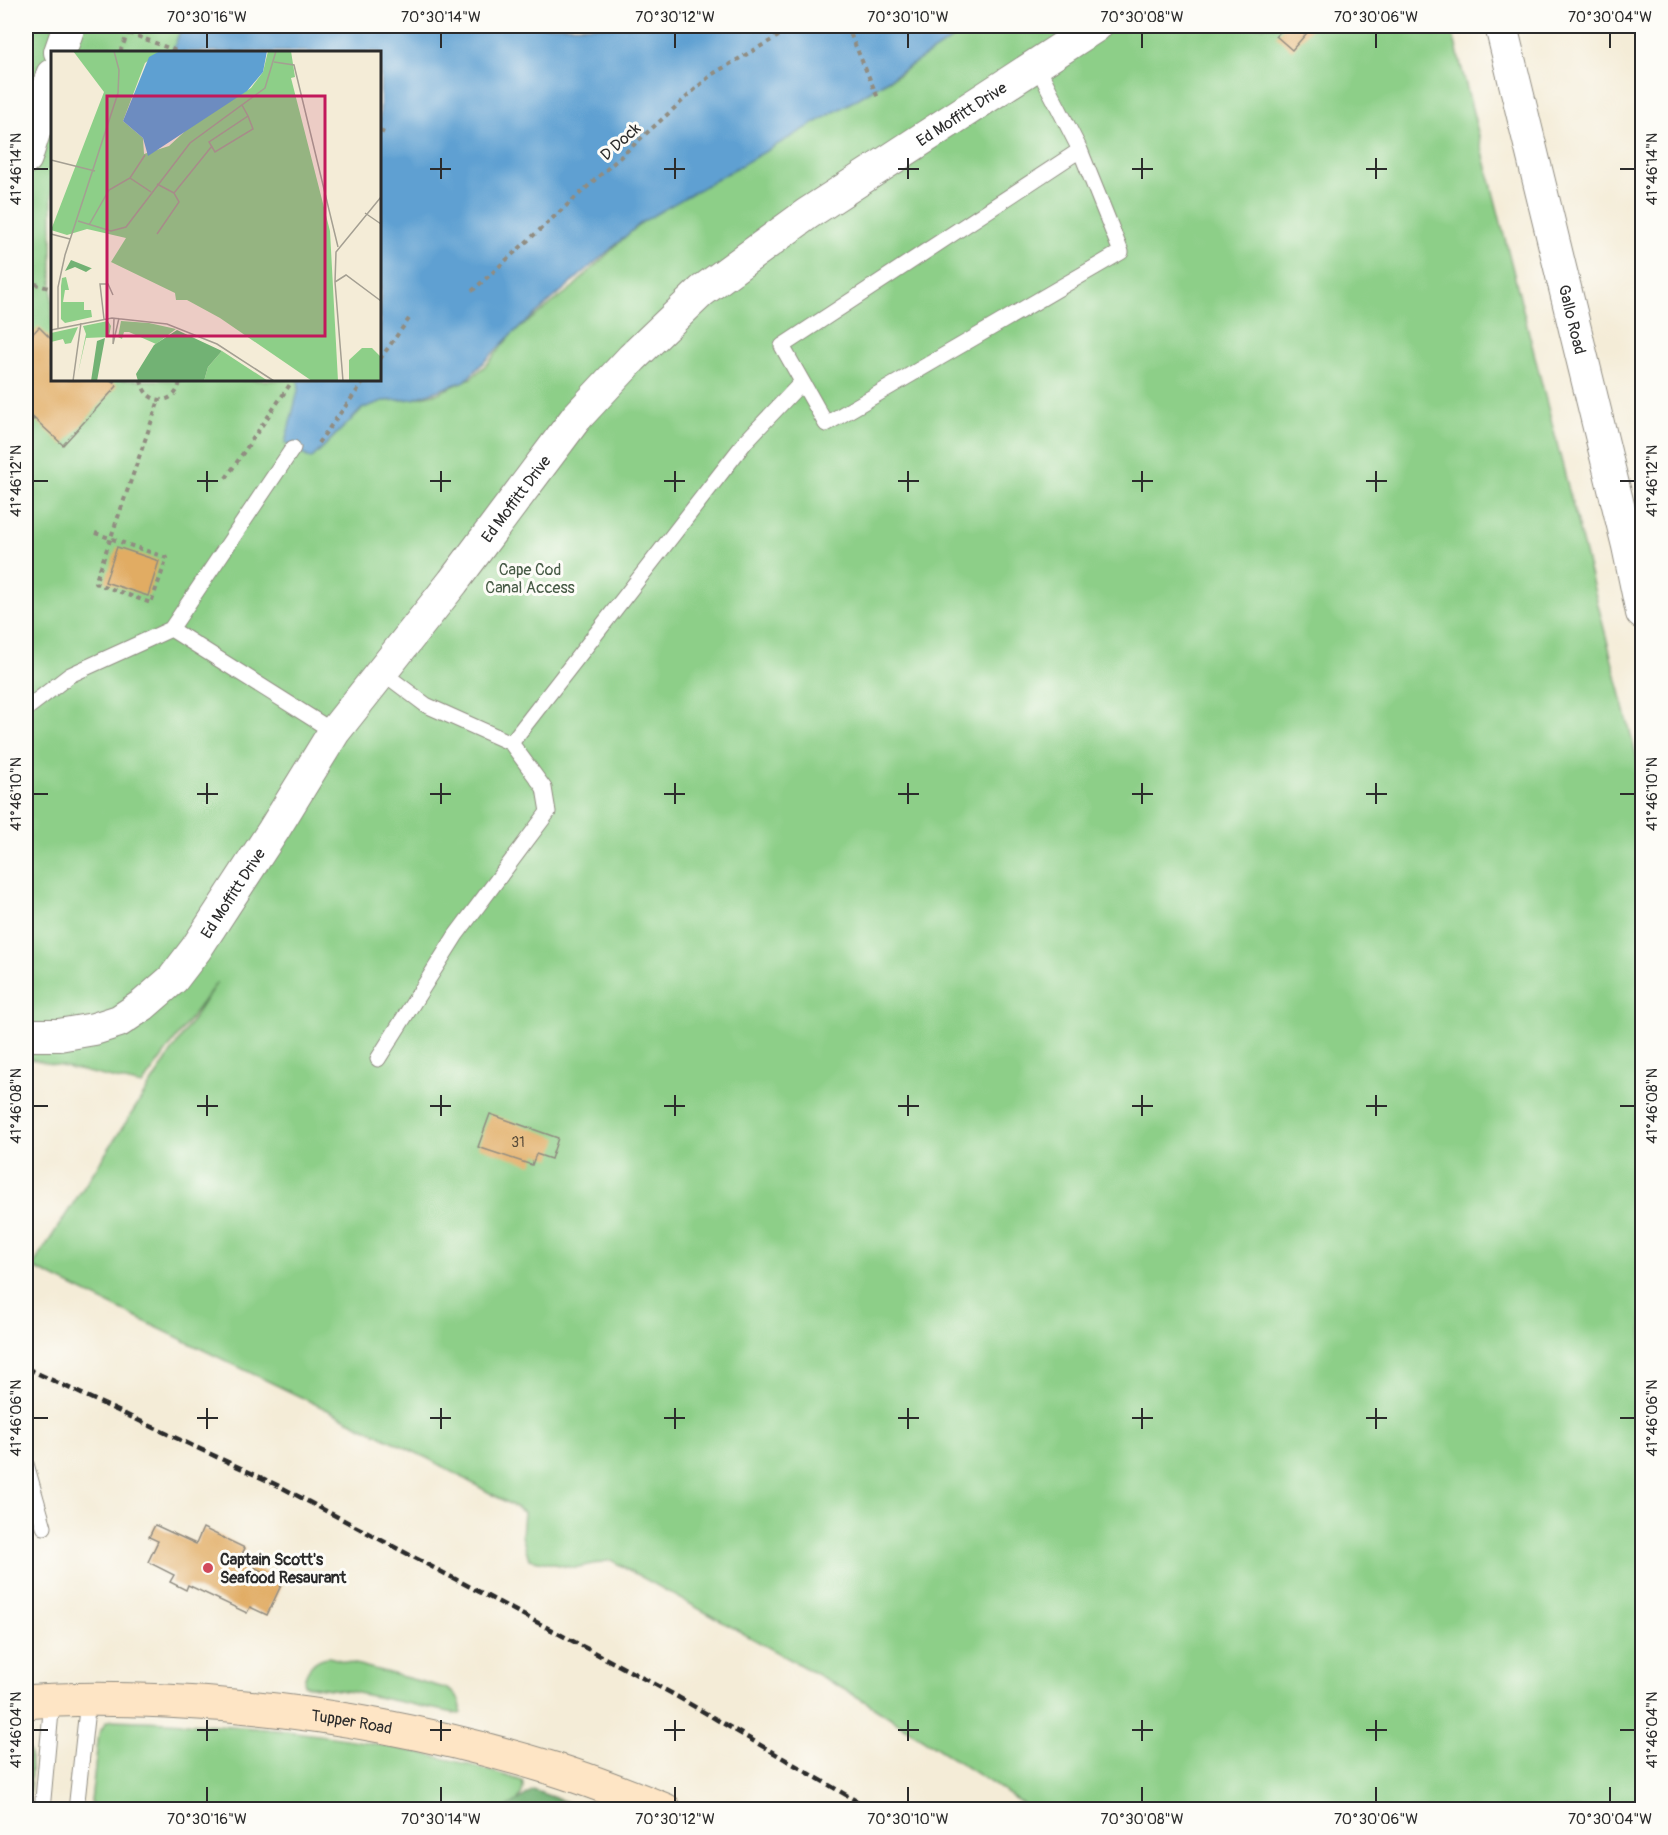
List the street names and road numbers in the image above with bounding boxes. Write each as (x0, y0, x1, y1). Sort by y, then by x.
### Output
street label: Ed Moffitt Drive (913, 78, 1011, 151)
street label: D Dock (597, 118, 645, 165)
street label: Gallo Road (1554, 283, 1590, 356)
street label: Ed Moffitt Drive (477, 452, 556, 547)
street label: Ed Moffitt Drive (197, 845, 270, 942)
street label: Tupper Road (310, 1706, 394, 1739)

